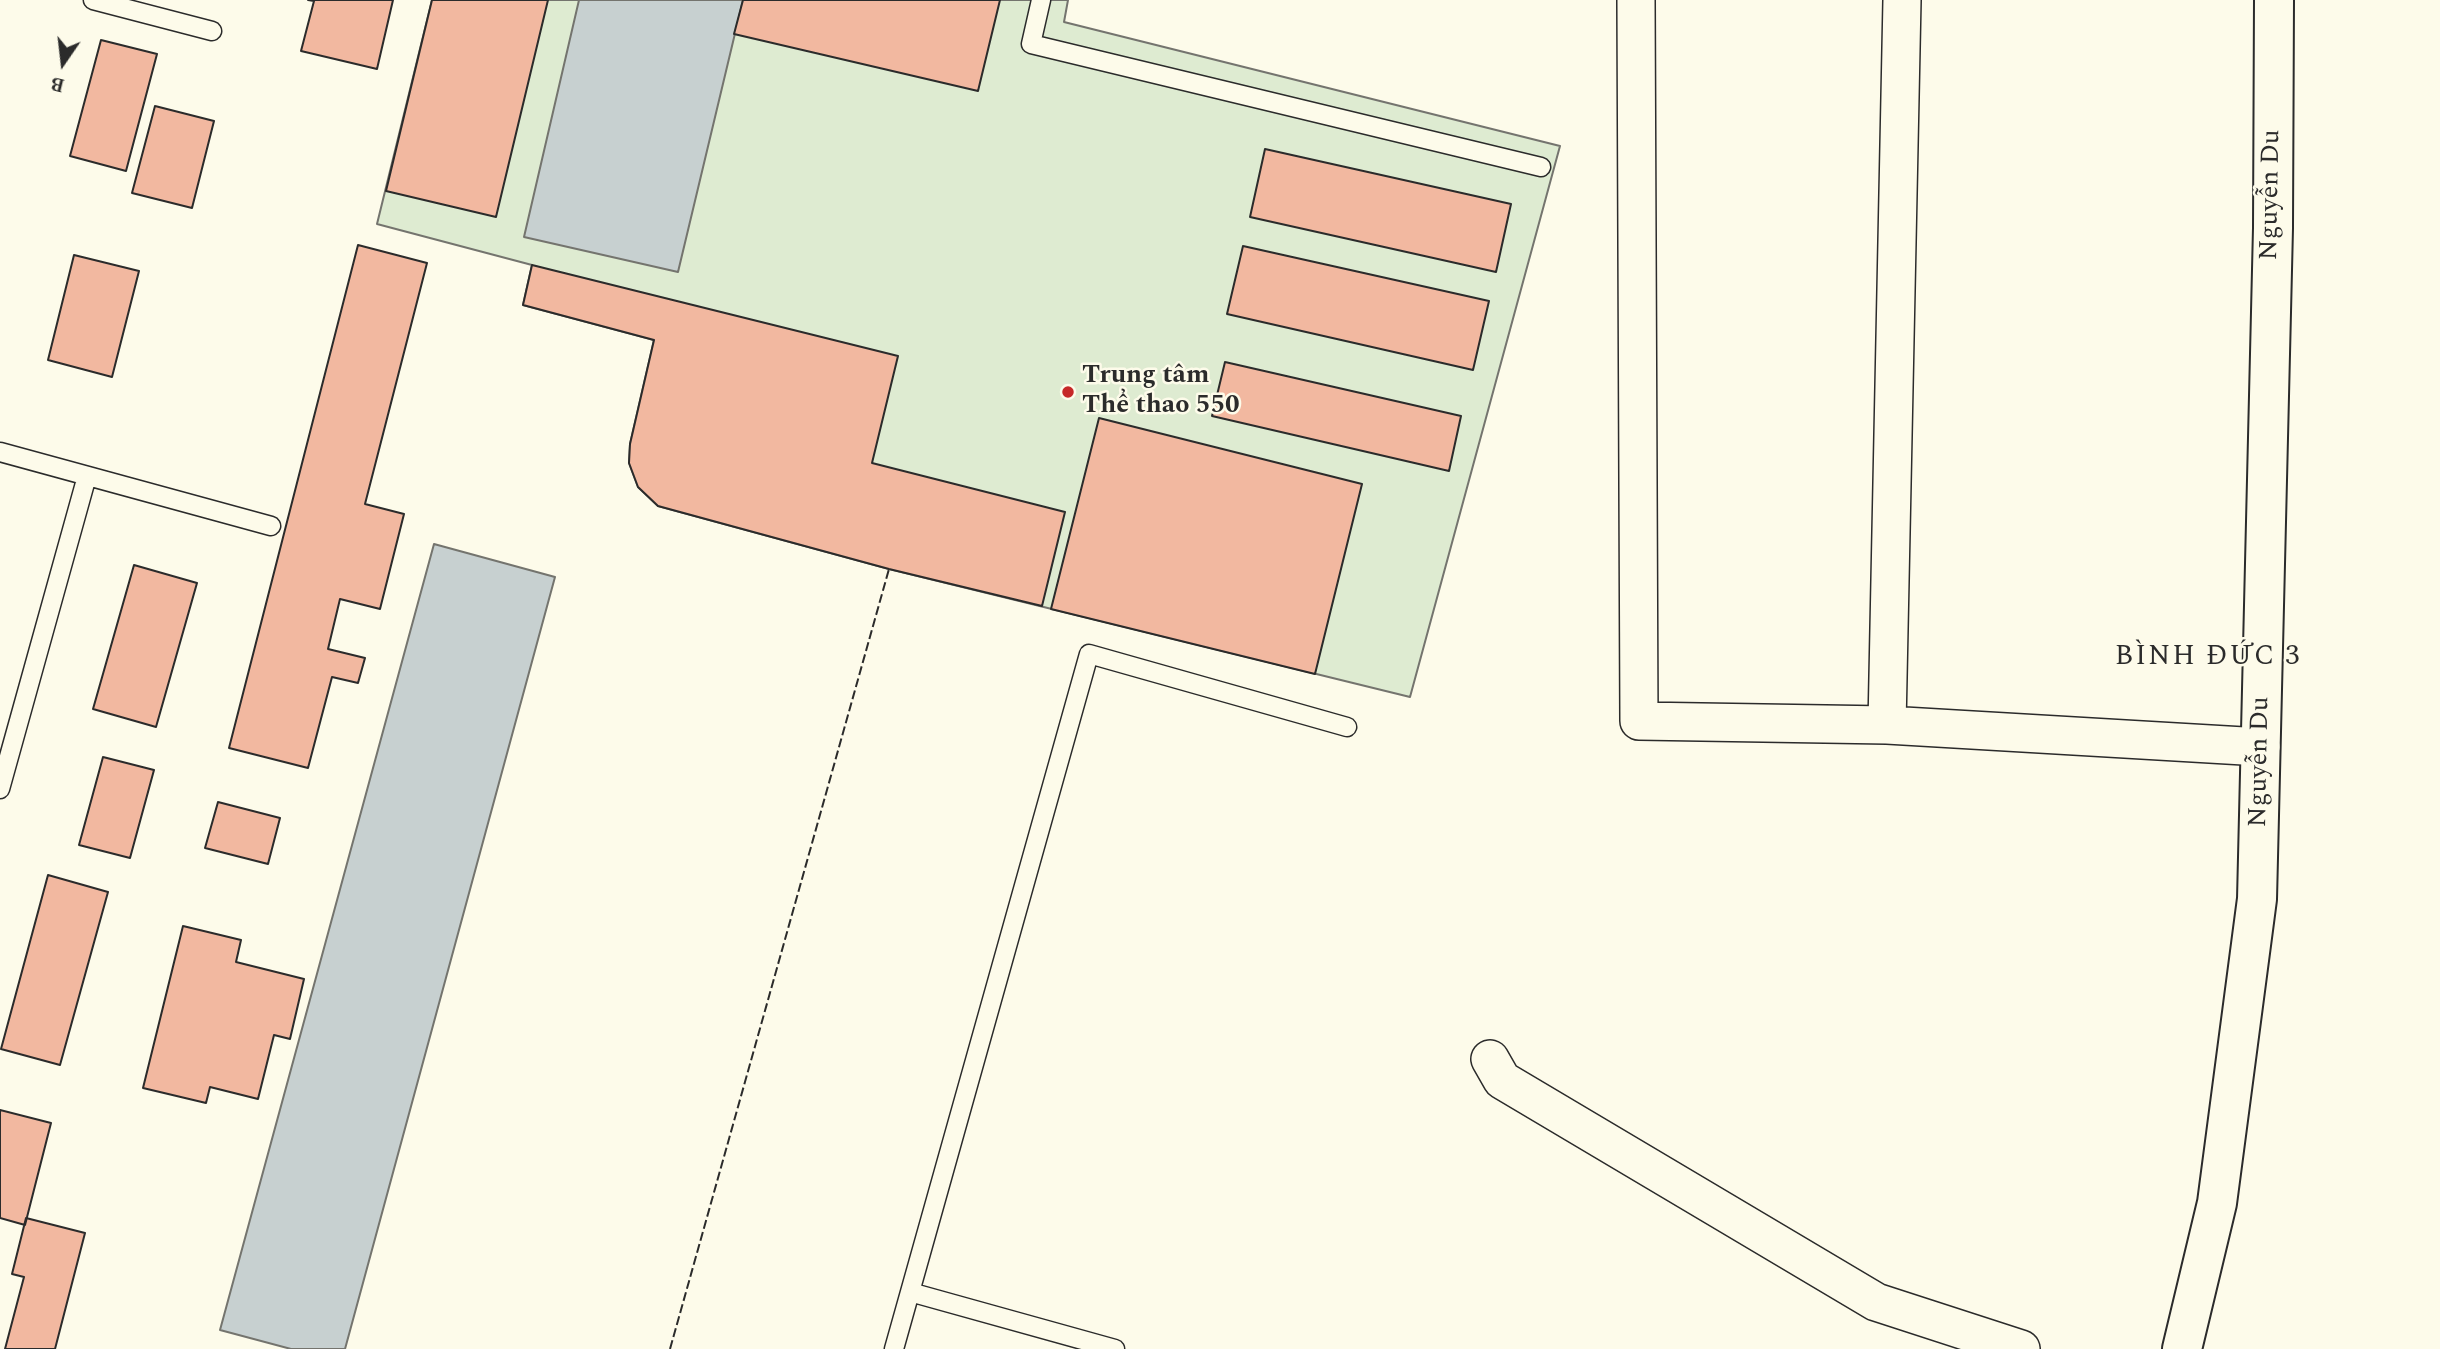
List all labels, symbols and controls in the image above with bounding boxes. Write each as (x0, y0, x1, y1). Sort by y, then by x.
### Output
north arrow (28, 28, 98, 98)
text: B (48, 68, 68, 100)
street label: Nguyễn Du (2255, 129, 2289, 261)
place label: Trung tâm Thể thao 550 (1082, 361, 1240, 422)
marker: Trung tâm Thể thao 550 (1060, 384, 1076, 400)
district label: BÌNH ĐỨC 3 (2116, 642, 2300, 676)
street label: Nguyễn Du (2244, 696, 2278, 828)

